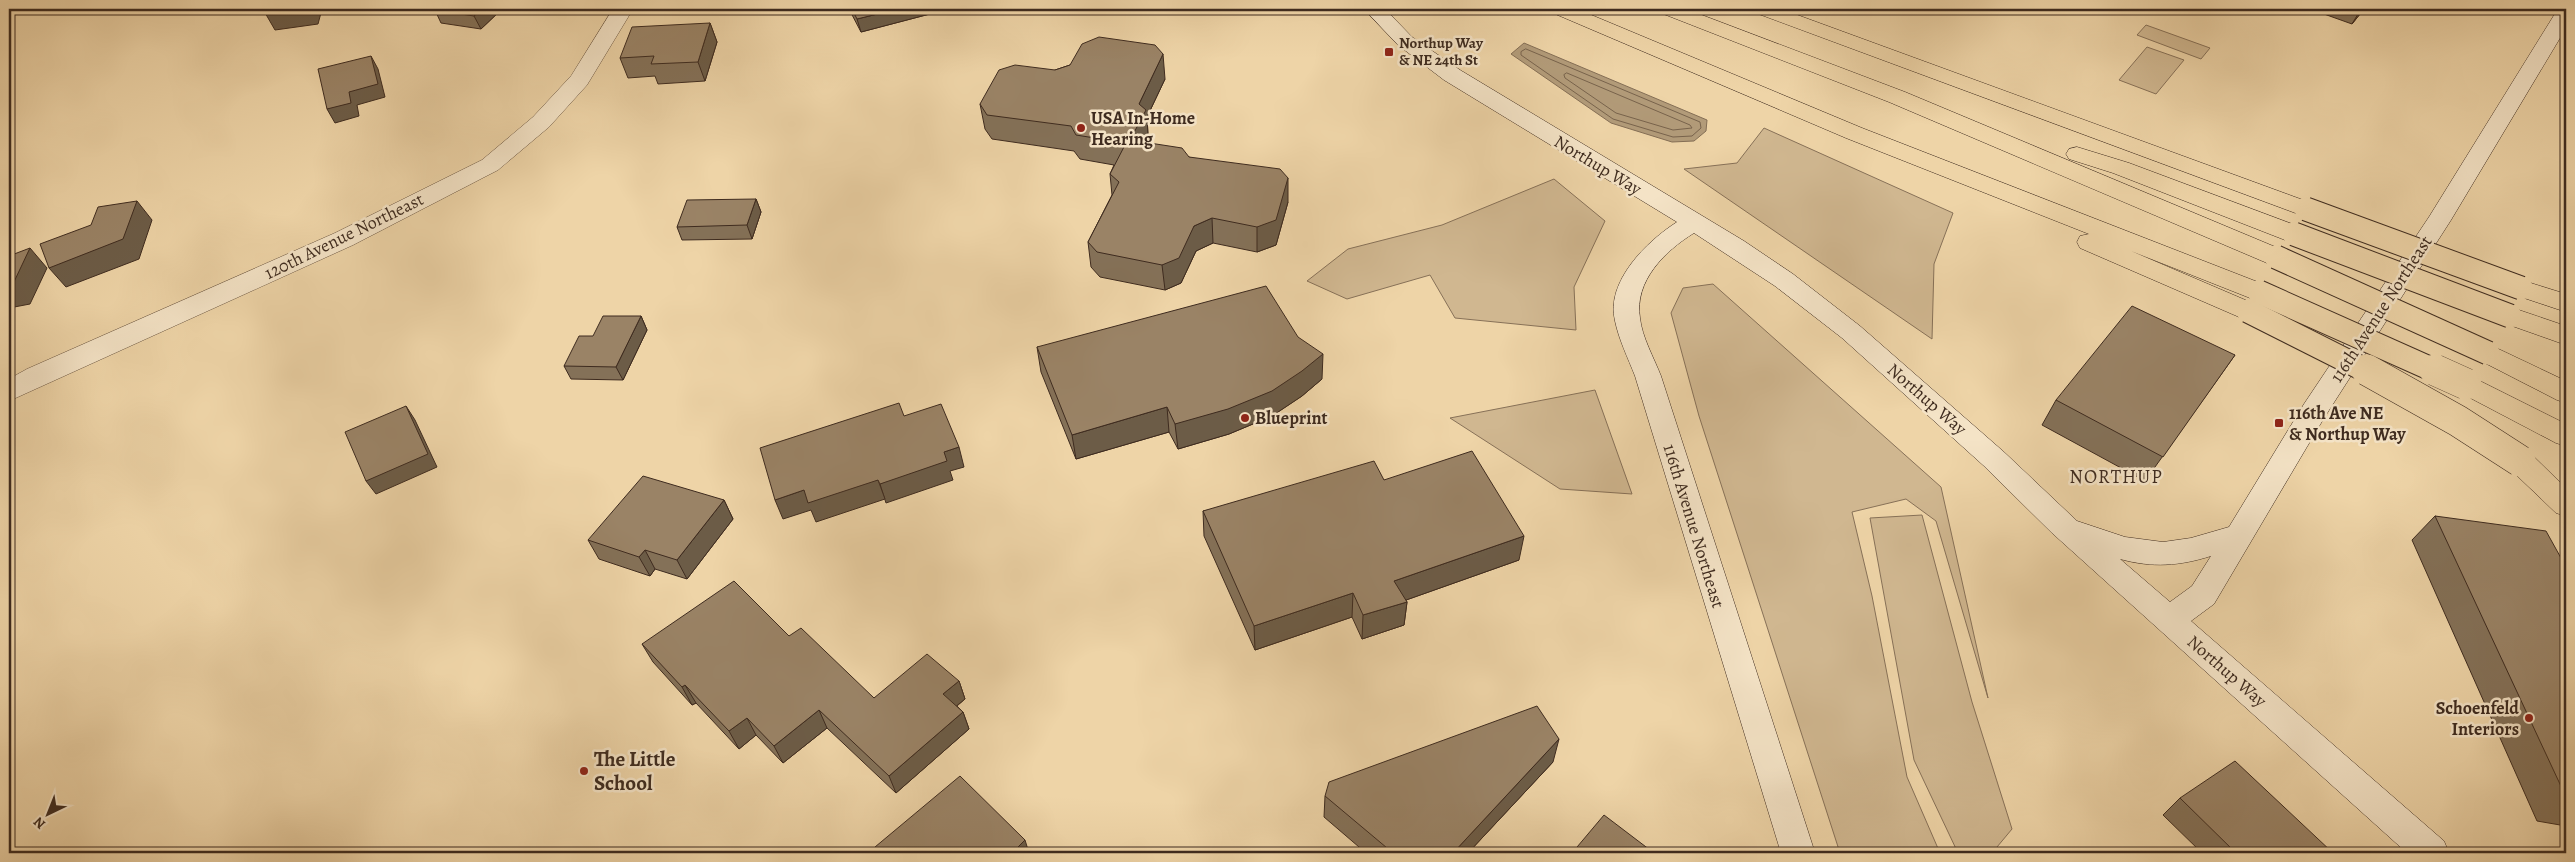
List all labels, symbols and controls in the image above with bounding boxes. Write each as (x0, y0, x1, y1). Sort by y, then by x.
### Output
place label: Northup Way & NE 24th St (1399, 33, 1484, 70)
marker: Northup Way & NE 24th St (1383, 46, 1395, 58)
place label: USA In-Home Hearing (1091, 106, 1195, 151)
marker: USA In-Home Hearing (1075, 122, 1087, 134)
street label: Northup Way (1550, 129, 1647, 201)
street label: 120th Avenue Northeast (260, 187, 428, 285)
street label: 116th Avenue Northeast (2324, 231, 2438, 387)
street label: Northup Way (1882, 358, 1973, 441)
place label: 116th Ave NE & Northup Way (2289, 401, 2406, 446)
place label: Blueprint (1255, 406, 1328, 430)
marker: Blueprint (1239, 412, 1251, 424)
marker: 116th Ave NE & Northup Way (2273, 417, 2285, 429)
street label: 116th Avenue Northeast (1658, 441, 1730, 611)
district label: NORTHUP (2069, 464, 2163, 490)
street label: Northup Way (2182, 630, 2273, 713)
place label: Schoenfeld Interiors (2436, 696, 2519, 741)
marker: Schoenfeld Interiors (2523, 712, 2535, 724)
place label: The Little School (594, 745, 676, 797)
marker: The Little School (578, 765, 590, 777)
north arrow (22, 790, 72, 840)
text: N (29, 813, 50, 834)

